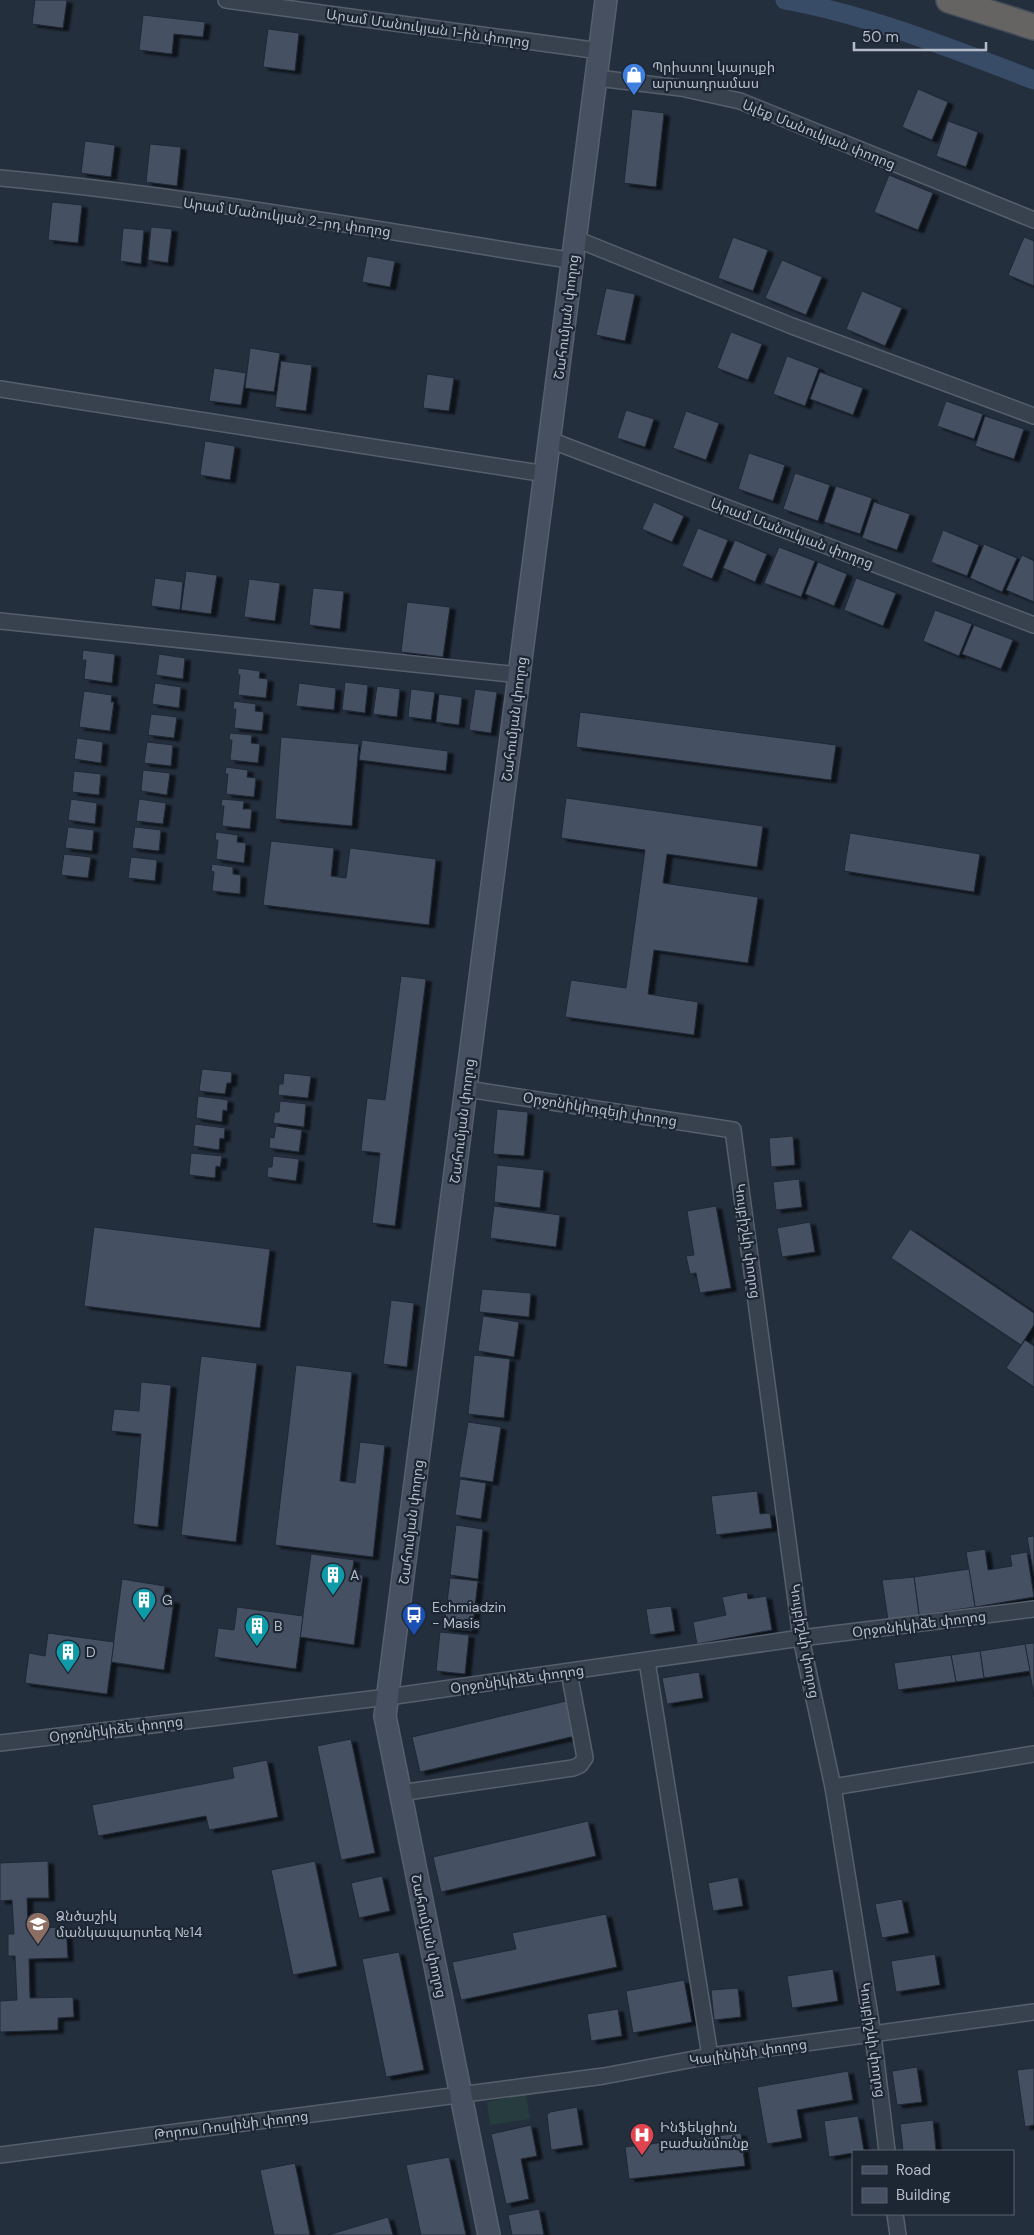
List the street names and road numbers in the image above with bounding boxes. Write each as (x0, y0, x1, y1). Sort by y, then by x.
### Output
street label: Արամ Մանուկյան 1-ին փողոց (325, 5, 531, 51)
street label: Ալեք Մանուկյան փողոց (740, 95, 898, 173)
street label: Արամ Մանուկյան 2-րդ փողոց (182, 193, 392, 241)
street label: Շահումյան փողոց (549, 253, 583, 381)
street label: Արամ Մանուկյան փողոց (708, 494, 876, 572)
street label: Շահումյան փողոց (497, 655, 531, 783)
street label: Շահումյան փողոց (445, 1057, 479, 1185)
street label: Օրջոնիկիդզեյի փողոց (522, 1088, 678, 1130)
street label: Կույբիշևի փողոց (731, 1182, 765, 1300)
street label: Շահումյան փողոց (394, 1458, 428, 1586)
street label: Կույբիշևի փողոց (786, 1582, 824, 1700)
street label: Օրջոնիկիձե փողոց (851, 1607, 987, 1641)
street label: Օրջոնիկիձե փողոց (449, 1661, 585, 1697)
street label: Օրջոնիկիձե փողոց (48, 1712, 184, 1746)
street label: Շահումյան փողոց (407, 1873, 451, 1999)
street label: Կույբիշևի փողոց (856, 1981, 890, 2099)
street label: Կալինինի փողոց (688, 2035, 808, 2069)
street label: Թորոս Ռոսլինի փողոց (153, 2107, 309, 2143)

